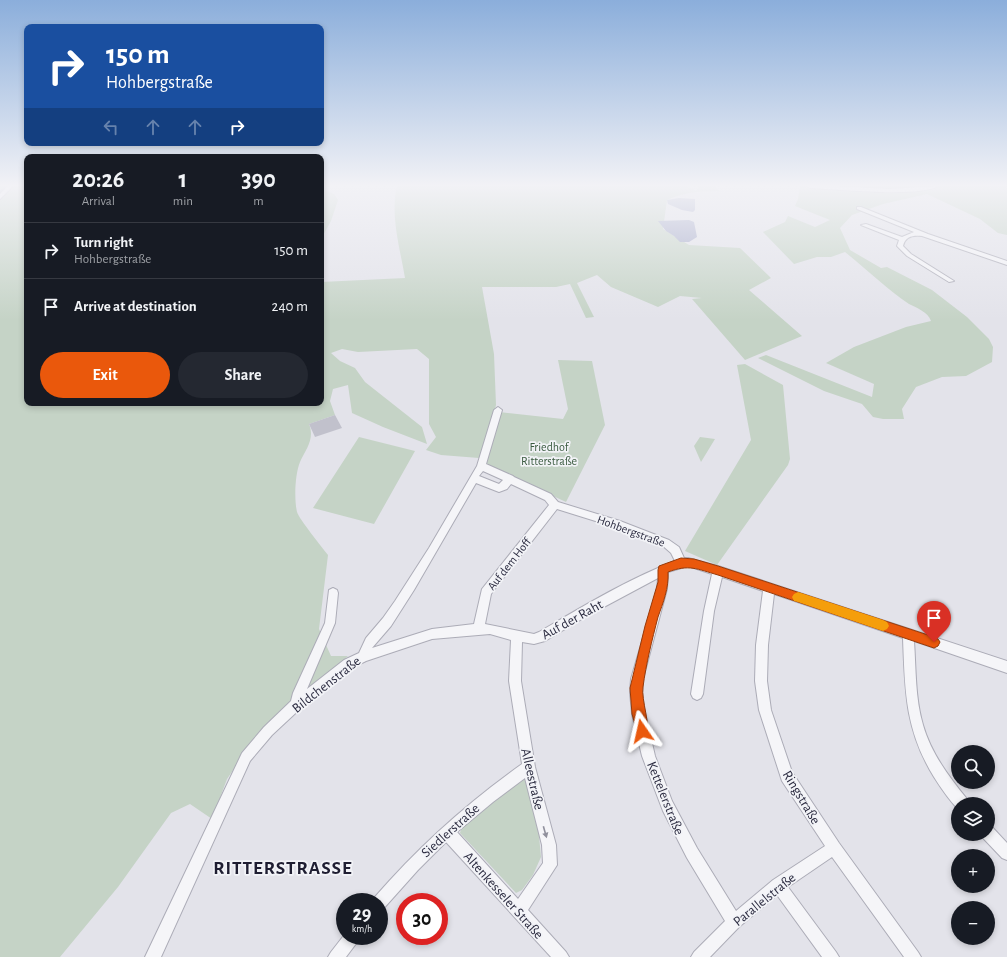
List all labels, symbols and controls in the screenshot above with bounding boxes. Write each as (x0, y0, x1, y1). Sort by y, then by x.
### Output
icon: right (40, 40, 92, 92)
text: 150 m (106, 41, 170, 69)
text: Hohbergstraße (106, 74, 213, 92)
icon: left (100, 116, 122, 138)
icon: ahead (142, 116, 164, 138)
icon: ahead (184, 116, 206, 138)
icon: right (226, 116, 248, 138)
text: 20:26 (72, 168, 124, 192)
text: 1 (179, 168, 187, 192)
text: 390 (241, 168, 276, 192)
text: Arrival (82, 195, 115, 208)
text: min (173, 195, 193, 208)
text: m (253, 195, 264, 208)
text: Turn right (74, 235, 133, 250)
icon: right (40, 240, 62, 262)
text: 150 m (274, 243, 308, 258)
text: Hohbergstraße (74, 253, 151, 266)
icon: arrive (40, 296, 62, 318)
text: Arrive at destination (74, 299, 197, 314)
text: 240 m (272, 299, 308, 314)
button: Exit (40, 352, 170, 398)
button: Share (178, 352, 308, 398)
park label: Friedhof Ritterstraße (521, 441, 577, 467)
street label: Hohbergstraße (595, 513, 667, 549)
street label: Auf dem Hoff (485, 535, 534, 592)
street label: Auf der Raht (540, 597, 606, 642)
pin (917, 601, 951, 642)
icon: arrive (923, 607, 945, 629)
street label: Bildchenstraße (290, 654, 363, 716)
position arrow (621, 710, 663, 752)
map controls (951, 745, 995, 945)
button: search (951, 745, 995, 789)
street label: Alleestraße (518, 747, 546, 811)
street label: Kettelerstraße (644, 760, 686, 837)
street label: Ringstraße (780, 768, 823, 827)
button: layers (951, 797, 995, 841)
street label: Siedlerstraße (419, 801, 482, 860)
one-way arrow (543, 825, 549, 838)
street label: Altenkesseler Straße (461, 849, 546, 942)
button: + (951, 849, 995, 893)
district label: RITTERSTRASSE (213, 859, 353, 878)
street label: Parallelstraße (731, 871, 798, 929)
speed limit sign: 30 (396, 893, 448, 945)
button: − (951, 901, 995, 945)
text: 29 (352, 904, 372, 924)
text: km/h (352, 924, 372, 934)

